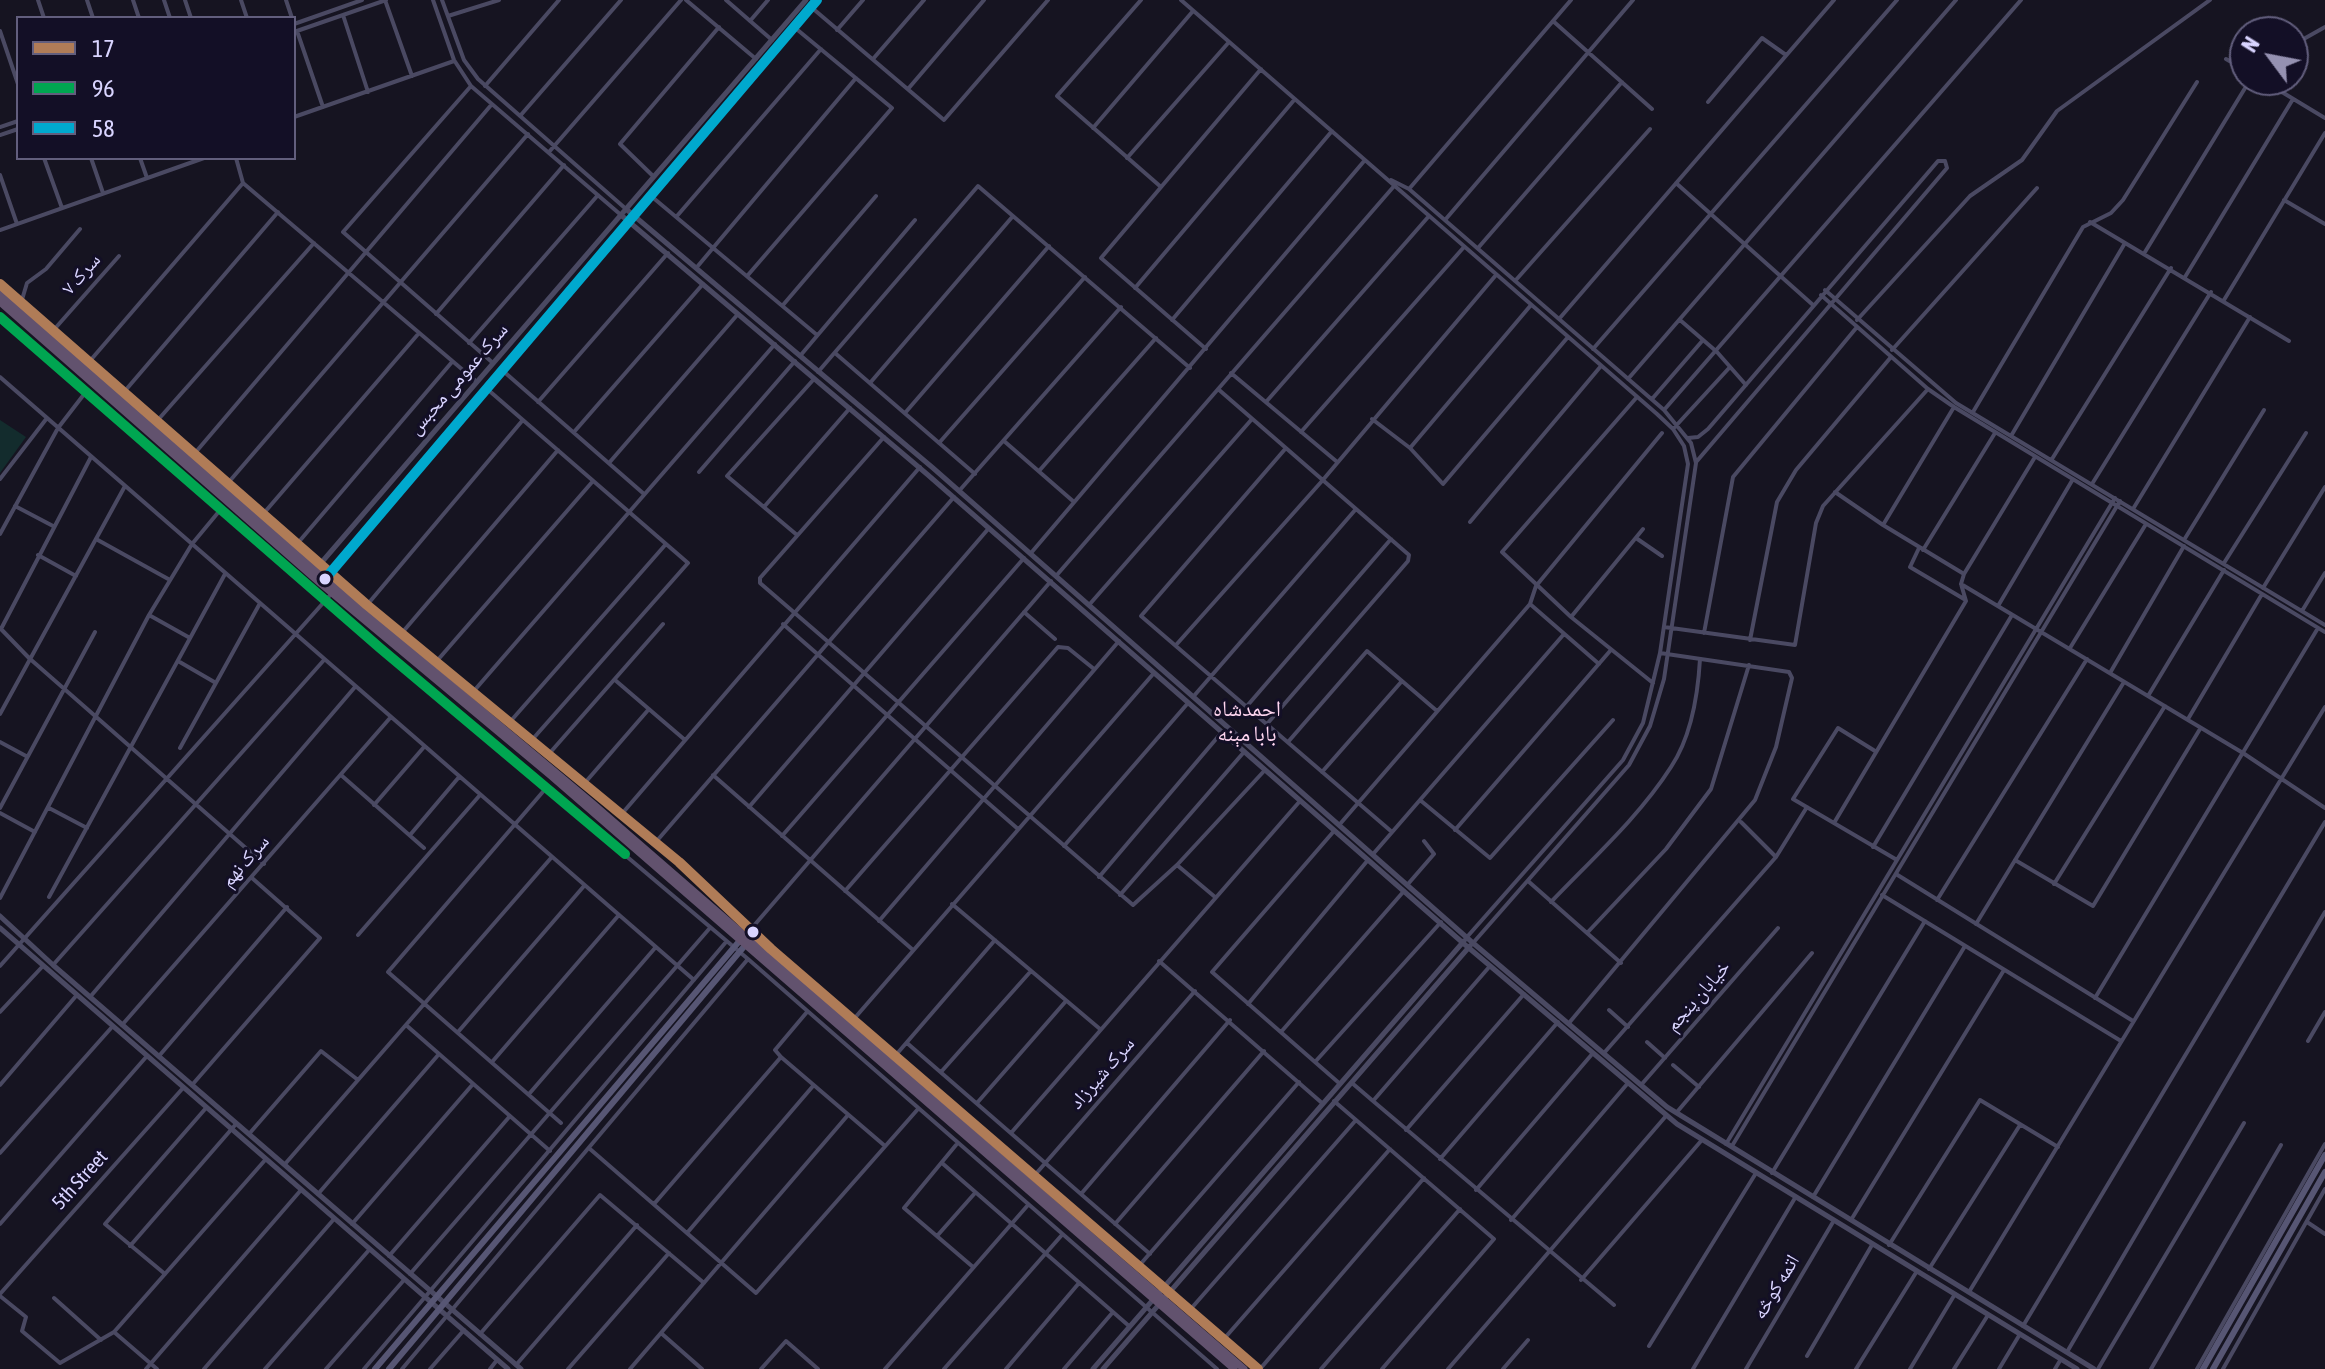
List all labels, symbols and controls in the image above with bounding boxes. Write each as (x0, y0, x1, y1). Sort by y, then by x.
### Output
legend (16, 16, 296, 160)
north arrow (2229, 16, 2309, 96)
text: N (2236, 32, 2265, 57)
text: 17 (92, 35, 115, 62)
text: 96 (92, 75, 115, 102)
text: 58 (92, 115, 115, 142)
street label: سرک ۷ (56, 248, 106, 300)
street label: سرک عمومی محبس (403, 318, 513, 440)
unlabelled marker (317, 571, 333, 587)
district label: احمدشاه بابا مېنه (1213, 696, 1281, 748)
street label: سرک نهم (216, 830, 274, 892)
unlabelled marker (745, 924, 761, 940)
street label: خیابان پنجم (1661, 955, 1735, 1037)
street label: سرک شیرزاد (1064, 1032, 1140, 1114)
street label: 5th Street (47, 1145, 113, 1215)
street label: اتمه کوڅه (1747, 1250, 1805, 1324)

